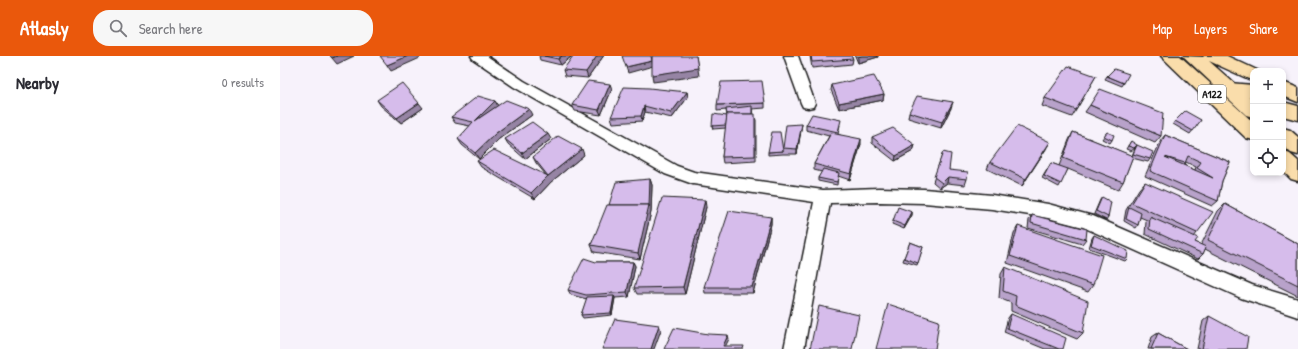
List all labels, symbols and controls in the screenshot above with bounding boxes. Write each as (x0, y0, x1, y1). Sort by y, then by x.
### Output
search box (93, 10, 373, 46)
text: Atlasly (20, 15, 69, 41)
icon: search (107, 17, 129, 39)
text: Search here (139, 18, 203, 39)
text: Map (1152, 19, 1172, 38)
text: Layers (1194, 19, 1227, 38)
text: Share (1249, 19, 1278, 38)
map controls (1250, 68, 1286, 176)
button: + (1250, 68, 1286, 104)
text: Nearby (16, 71, 59, 94)
text: 0 results (222, 73, 264, 91)
road number: A122 (1198, 85, 1226, 103)
button: − (1250, 104, 1286, 140)
button: locate (1250, 140, 1286, 176)

